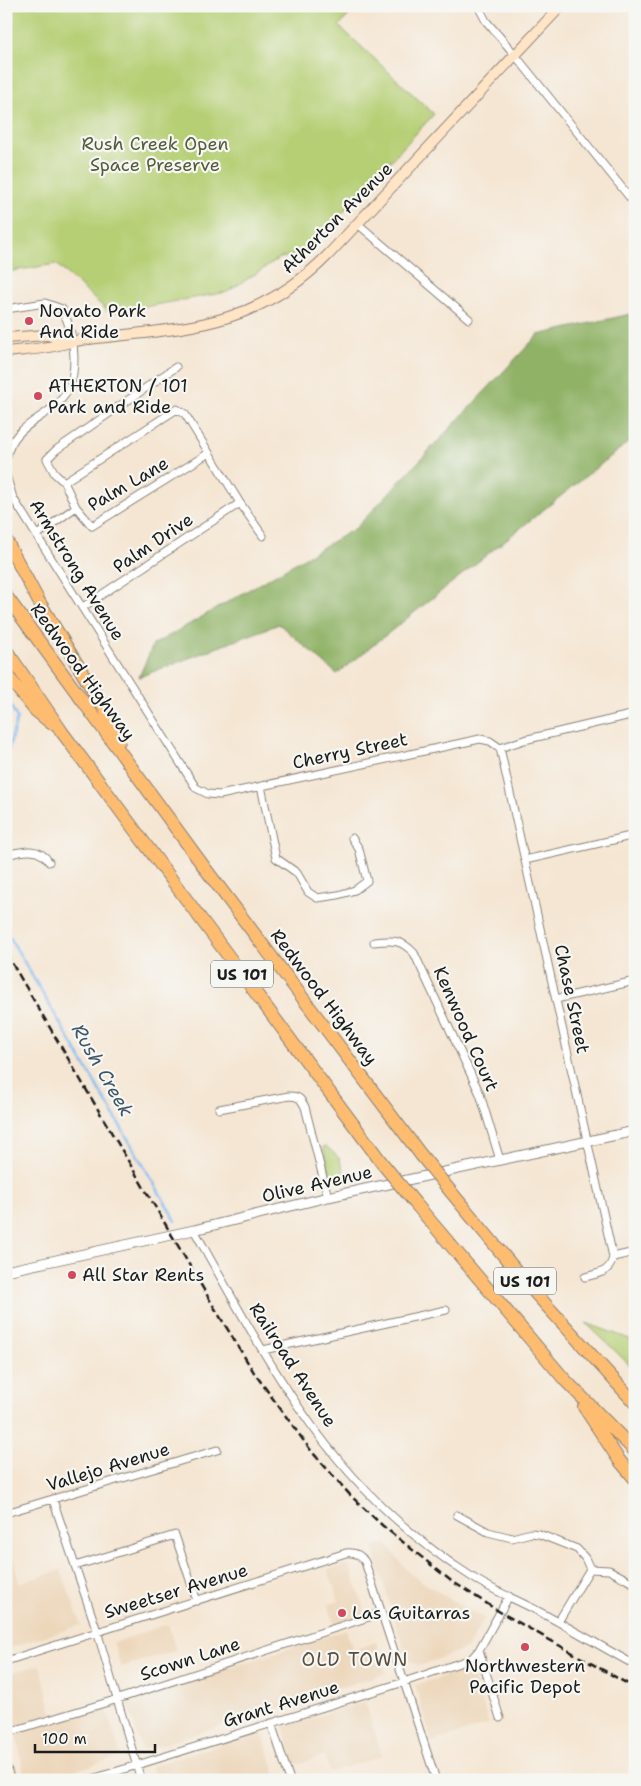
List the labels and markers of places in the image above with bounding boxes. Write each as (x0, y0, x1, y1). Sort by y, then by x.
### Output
place label: Novato Park And Ride (39, 299, 146, 344)
marker: Novato Park And Ride (23, 315, 35, 327)
place label: ATHERTON / 101 Park and Ride (48, 374, 188, 419)
marker: ATHERTON / 101 Park and Ride (32, 390, 44, 402)
place label: All Star Rents (82, 1263, 204, 1287)
marker: All Star Rents (66, 1269, 78, 1281)
place label: Las Guitarras (352, 1601, 470, 1625)
marker: Las Guitarras (336, 1607, 348, 1619)
marker: Northwestern Pacific Depot (519, 1641, 531, 1653)
place label: Northwestern Pacific Depot (465, 1654, 585, 1699)

